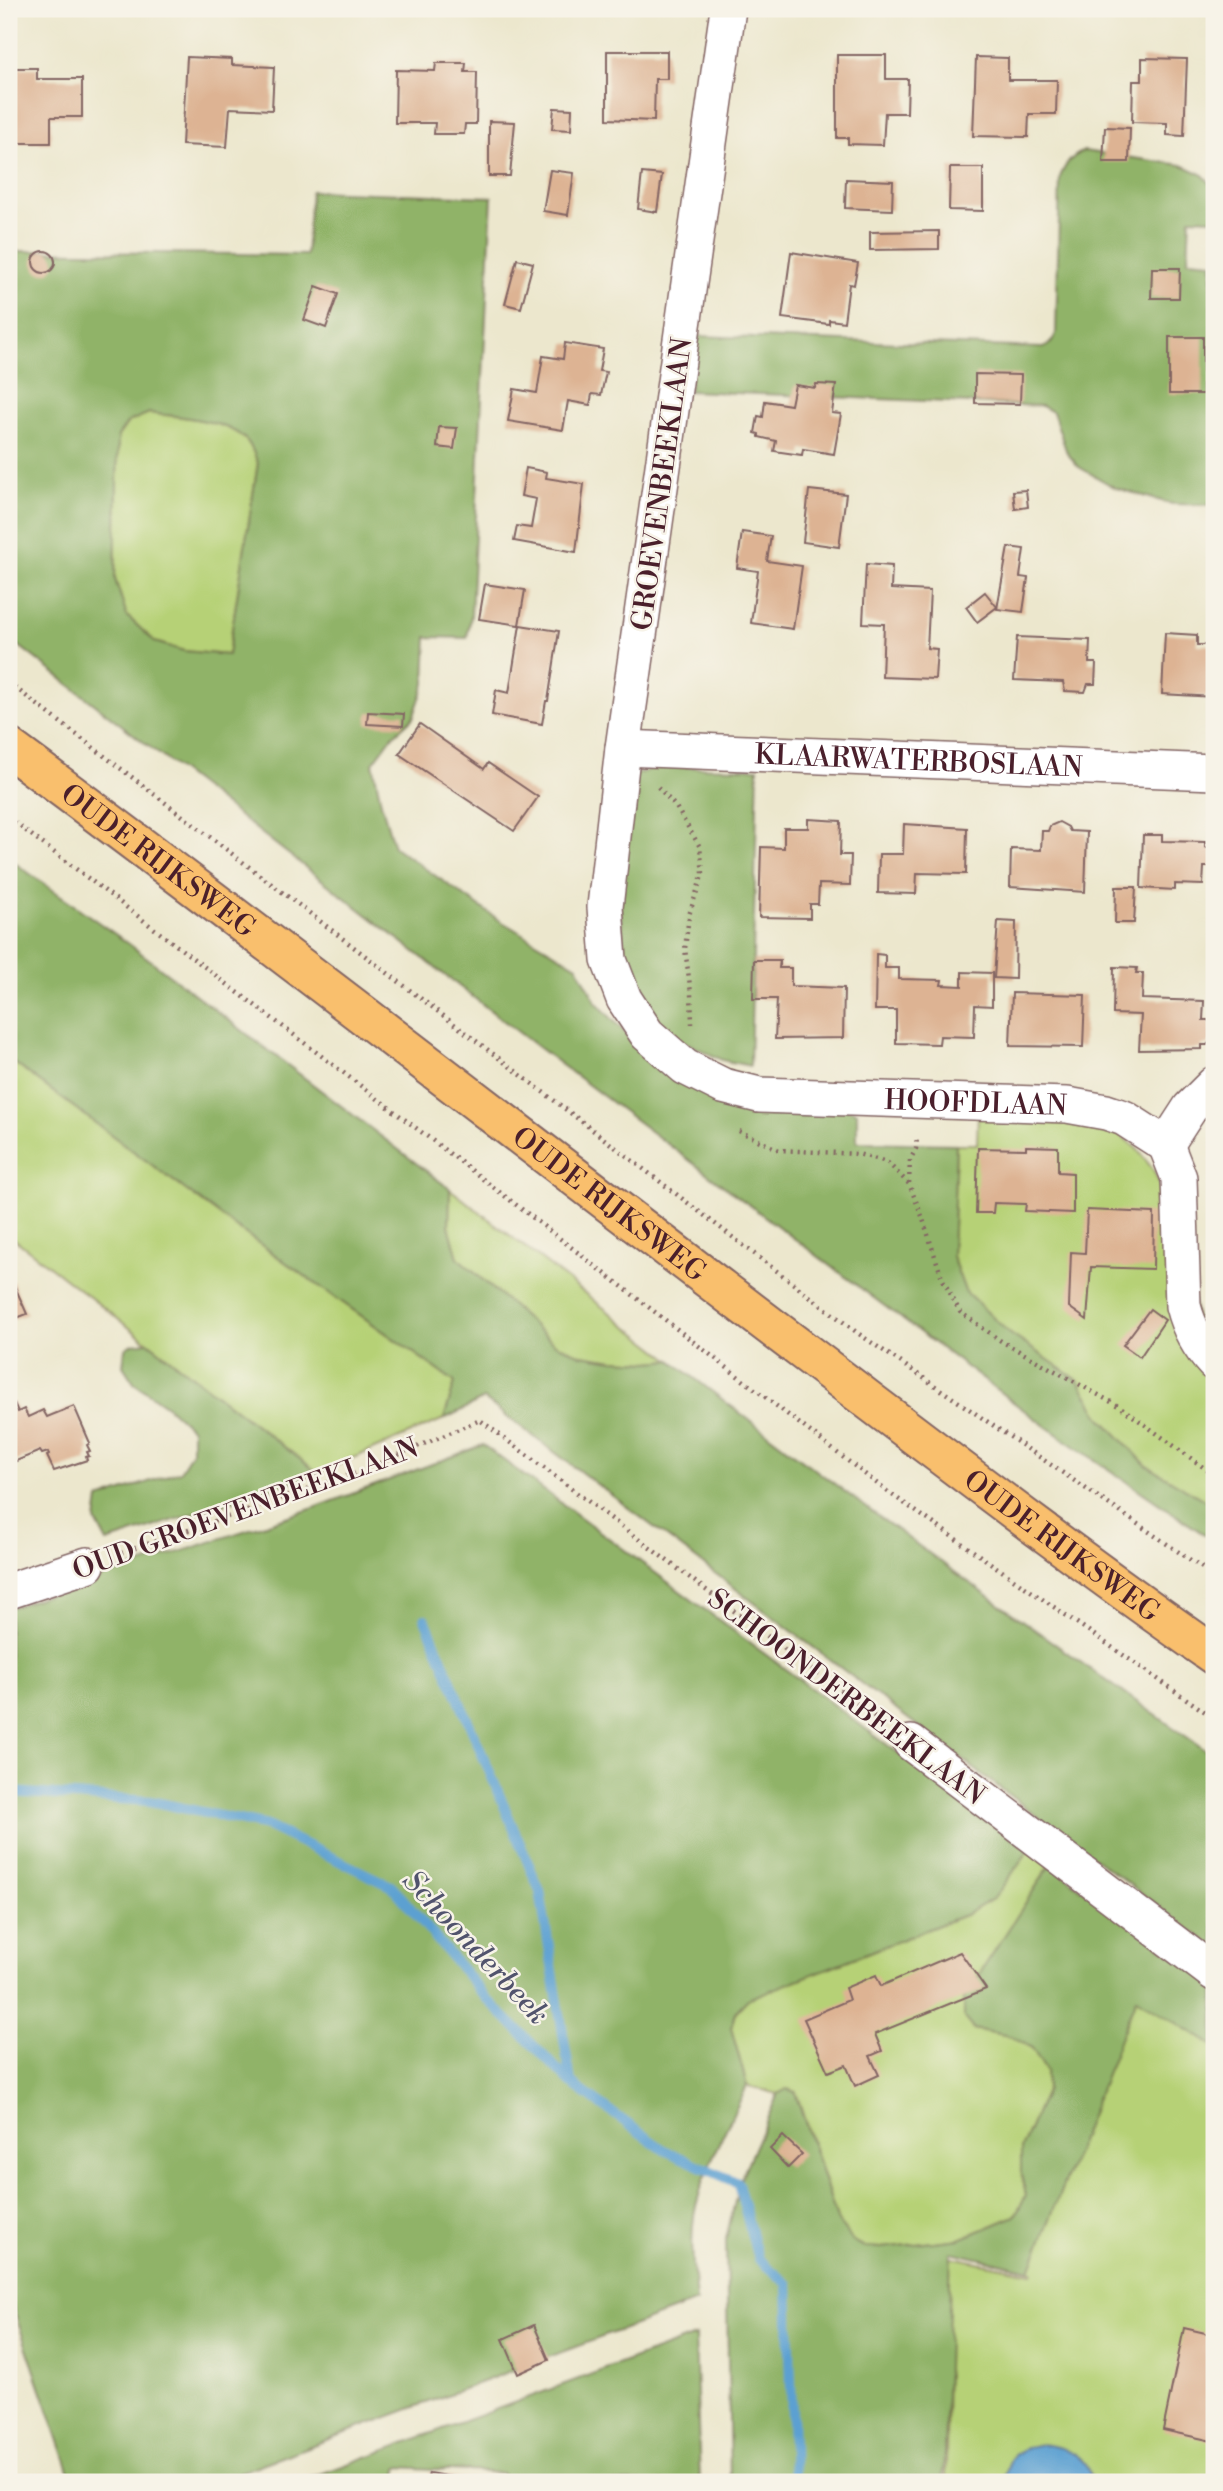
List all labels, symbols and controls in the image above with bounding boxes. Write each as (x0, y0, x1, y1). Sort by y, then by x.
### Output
street label: GROEVENBEEKLAAN (625, 335, 700, 633)
street label: KLAARWATERBOSLAAN (754, 737, 1084, 786)
street label: OUDE RIJKSWEG (54, 777, 262, 946)
street label: HOOFDLAAN (884, 1083, 1068, 1124)
street label: OUDE RIJKSWEG (505, 1120, 713, 1290)
street label: OUD GROEVENBEEKLAAN (68, 1430, 423, 1588)
street label: OUDE RIJKSWEG (956, 1463, 1167, 1630)
street label: SCHOONDERBEEKLAAN (701, 1582, 992, 1813)
water label: Schoonderbeek (394, 1862, 557, 2033)

